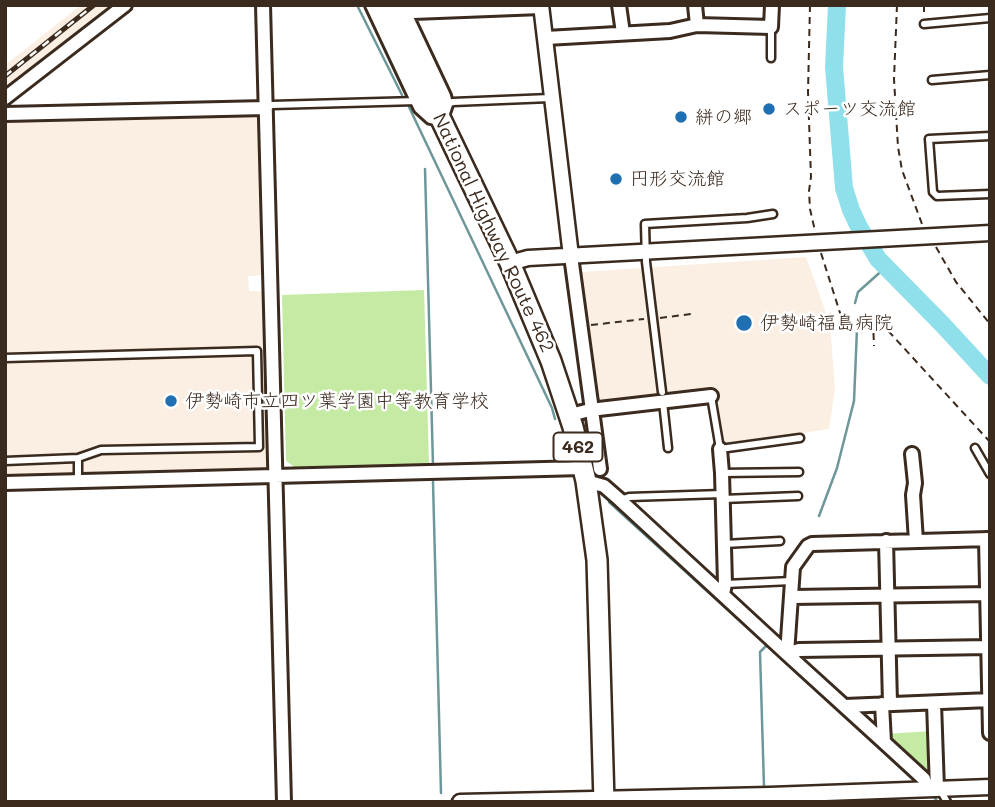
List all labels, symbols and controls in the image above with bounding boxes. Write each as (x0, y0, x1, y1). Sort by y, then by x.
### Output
place label: スポーツ交流館 (783, 98, 916, 120)
marker: スポーツ交流館 (761, 101, 777, 117)
place label: 絣の郷 (695, 106, 752, 128)
marker: 絣の郷 (673, 109, 689, 125)
street label: National Highway Route 462 (427, 110, 559, 356)
place label: 円形交流館 (630, 168, 725, 190)
marker: 円形交流館 (608, 171, 624, 187)
place label: 伊勢崎福島病院 (760, 312, 893, 334)
marker: 伊勢崎福島病院 (734, 313, 754, 333)
place label: 伊勢崎市立四ツ葉学園中等教育学校 (185, 390, 489, 412)
marker: 伊勢崎市立四ツ葉学園中等教育学校 (163, 393, 179, 409)
road number: 462 (554, 432, 602, 462)

